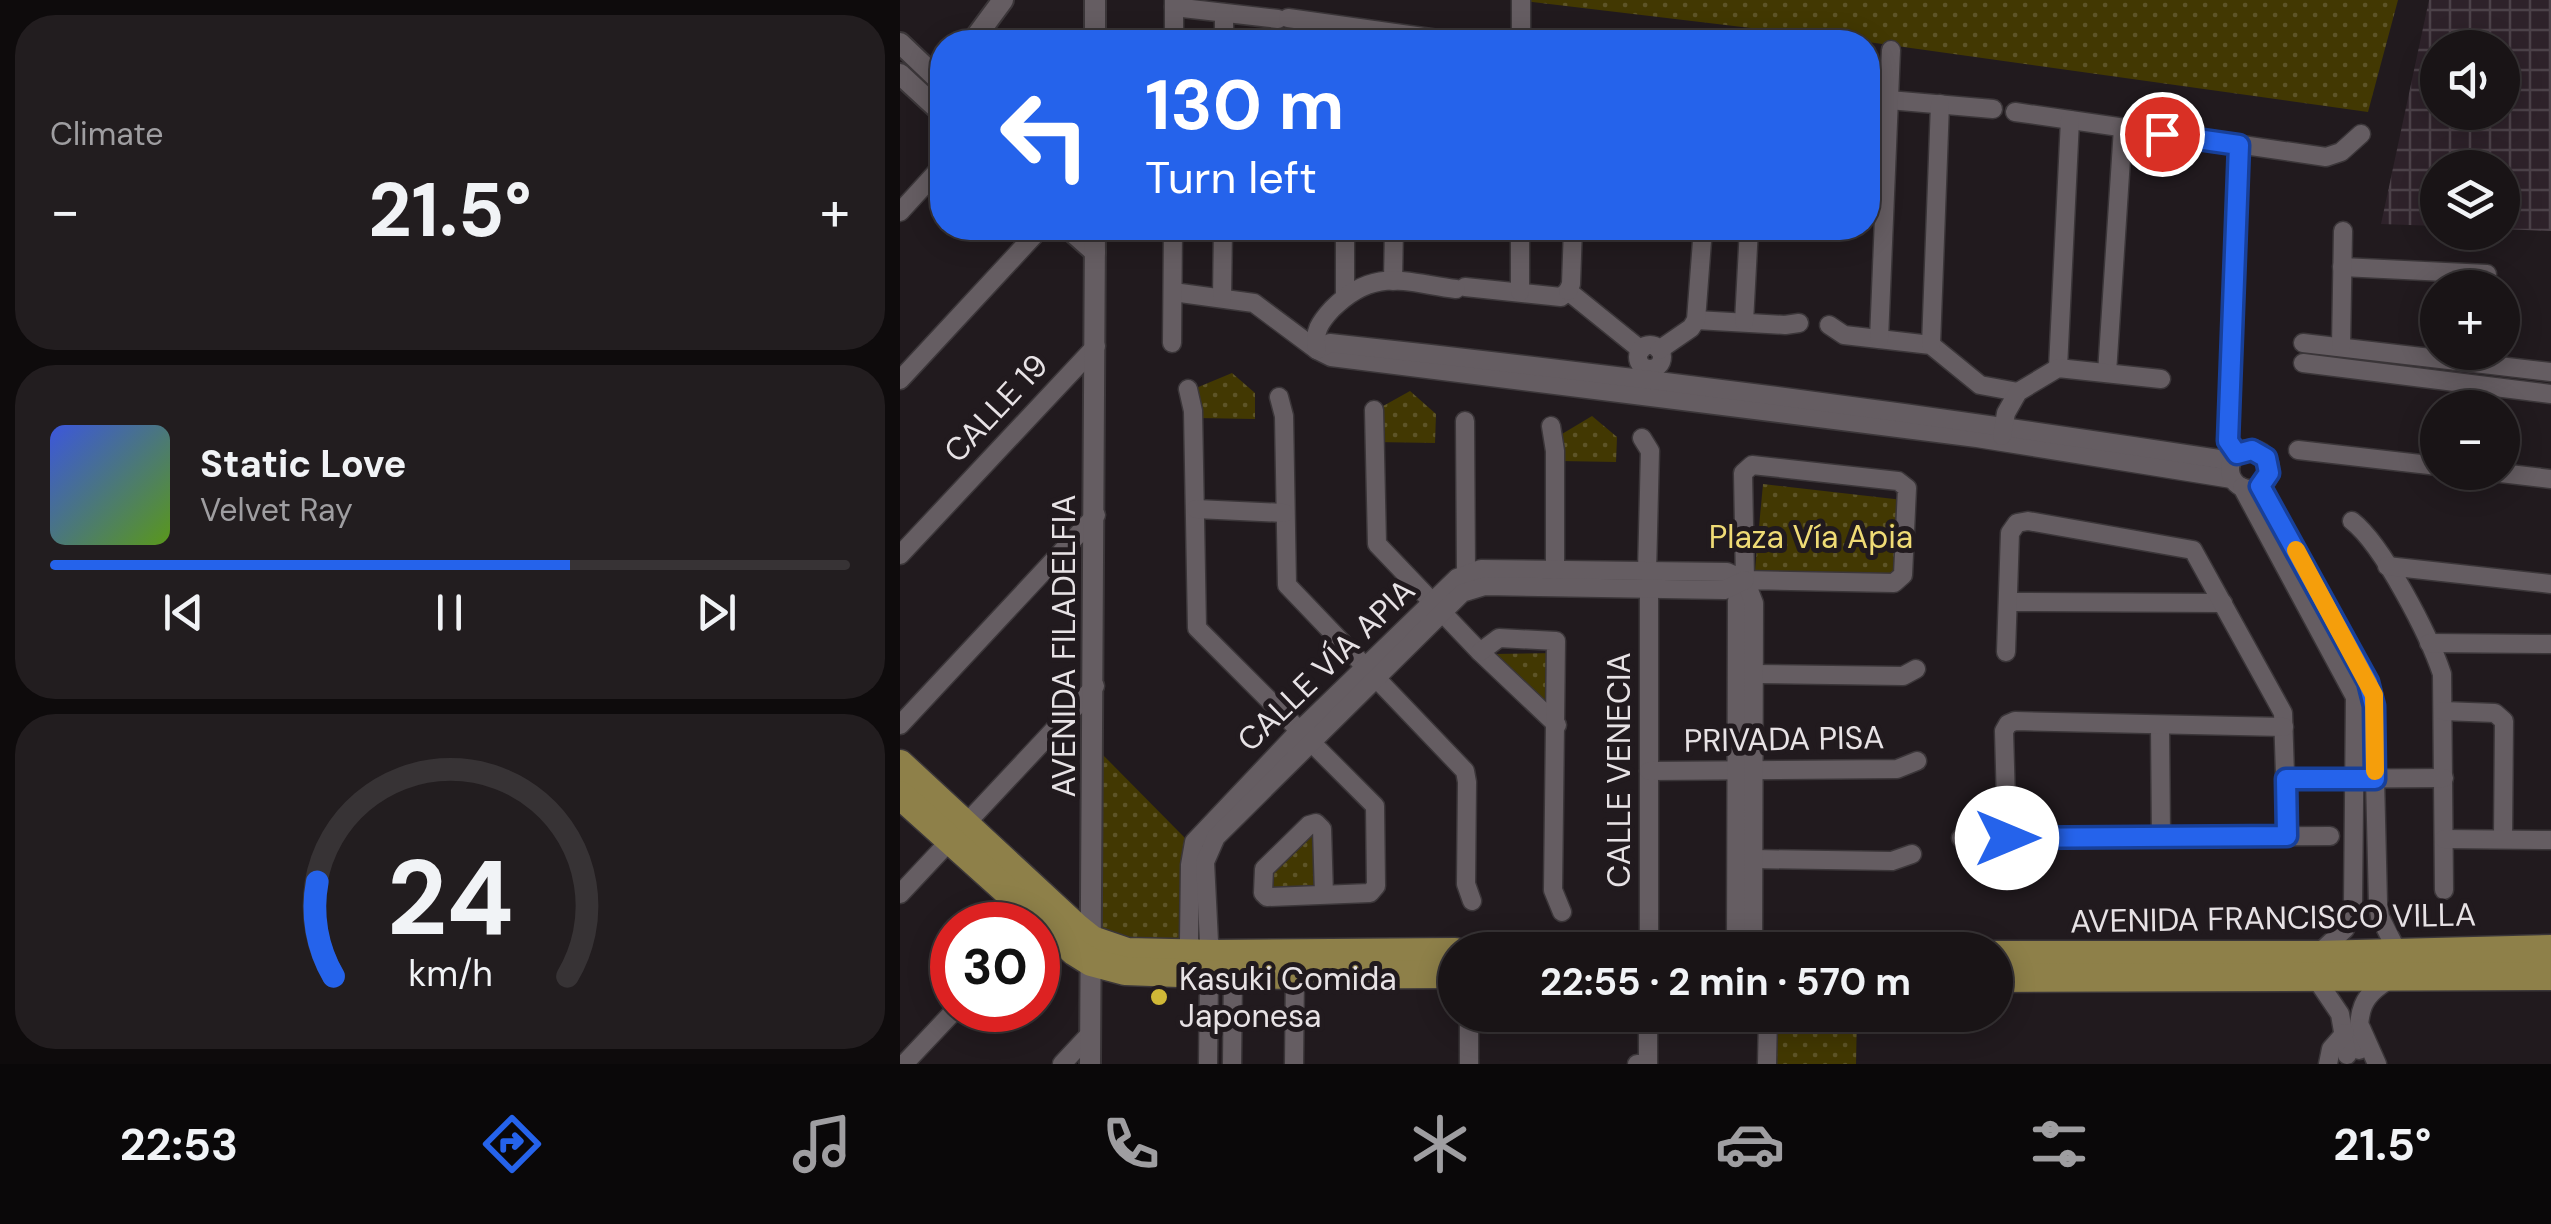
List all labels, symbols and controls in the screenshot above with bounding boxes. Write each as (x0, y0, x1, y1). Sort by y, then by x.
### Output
map controls (2420, 30, 2520, 490)
button: sound (2420, 30, 2520, 130)
text: 130 m (1145, 60, 1344, 151)
icon: left (980, 70, 1110, 200)
pin (2120, 92, 2205, 177)
icon: arrive (2135, 107, 2190, 162)
text: Climate (50, 113, 164, 155)
text: Turn left (1145, 148, 1317, 207)
button: layers (2420, 150, 2520, 250)
text: 21.5° (368, 162, 532, 259)
text: − (50, 175, 80, 247)
text: + (820, 175, 850, 247)
button: + (2420, 270, 2520, 370)
street label: CALLE 19 (935, 345, 1057, 471)
button: − (2420, 390, 2520, 490)
text: Static Love (200, 439, 406, 489)
text: Velvet Ray (200, 489, 353, 531)
street label: AVENIDA FILADELFIA (1043, 495, 1085, 797)
park label: Plaza Vía Apia (1709, 516, 1913, 558)
street label: CALLE VÍA APIA (1228, 570, 1424, 760)
icon: previous (156, 585, 211, 640)
icon: pause (422, 585, 477, 640)
icon: next (689, 585, 744, 640)
street label: CALLE VENECIA (1598, 652, 1640, 888)
street label: PRIVADA PISA (1683, 716, 1885, 762)
position arrow (1955, 786, 2059, 890)
text: 24 (387, 831, 513, 966)
street label: AVENIDA FRANCISCO VILLA (2070, 893, 2476, 943)
speed limit sign: 30 (930, 902, 1060, 1032)
text: km/h (408, 951, 492, 997)
text: 22:55 · 2 min · 570 m (1540, 957, 1911, 1007)
place label: Kasuki Comida Japonesa (1179, 958, 1397, 1037)
marker: Kasuki Comida Japonesa (1148, 986, 1170, 1008)
icon: directions (477, 1109, 547, 1179)
icon: music (787, 1109, 857, 1179)
icon: phone (1096, 1109, 1166, 1179)
icon: climate (1405, 1109, 1475, 1179)
icon: car (1715, 1109, 1785, 1179)
icon: filters (2024, 1109, 2094, 1179)
text: 22:53 (120, 1115, 238, 1174)
text: 21.5° (2333, 1115, 2431, 1174)

